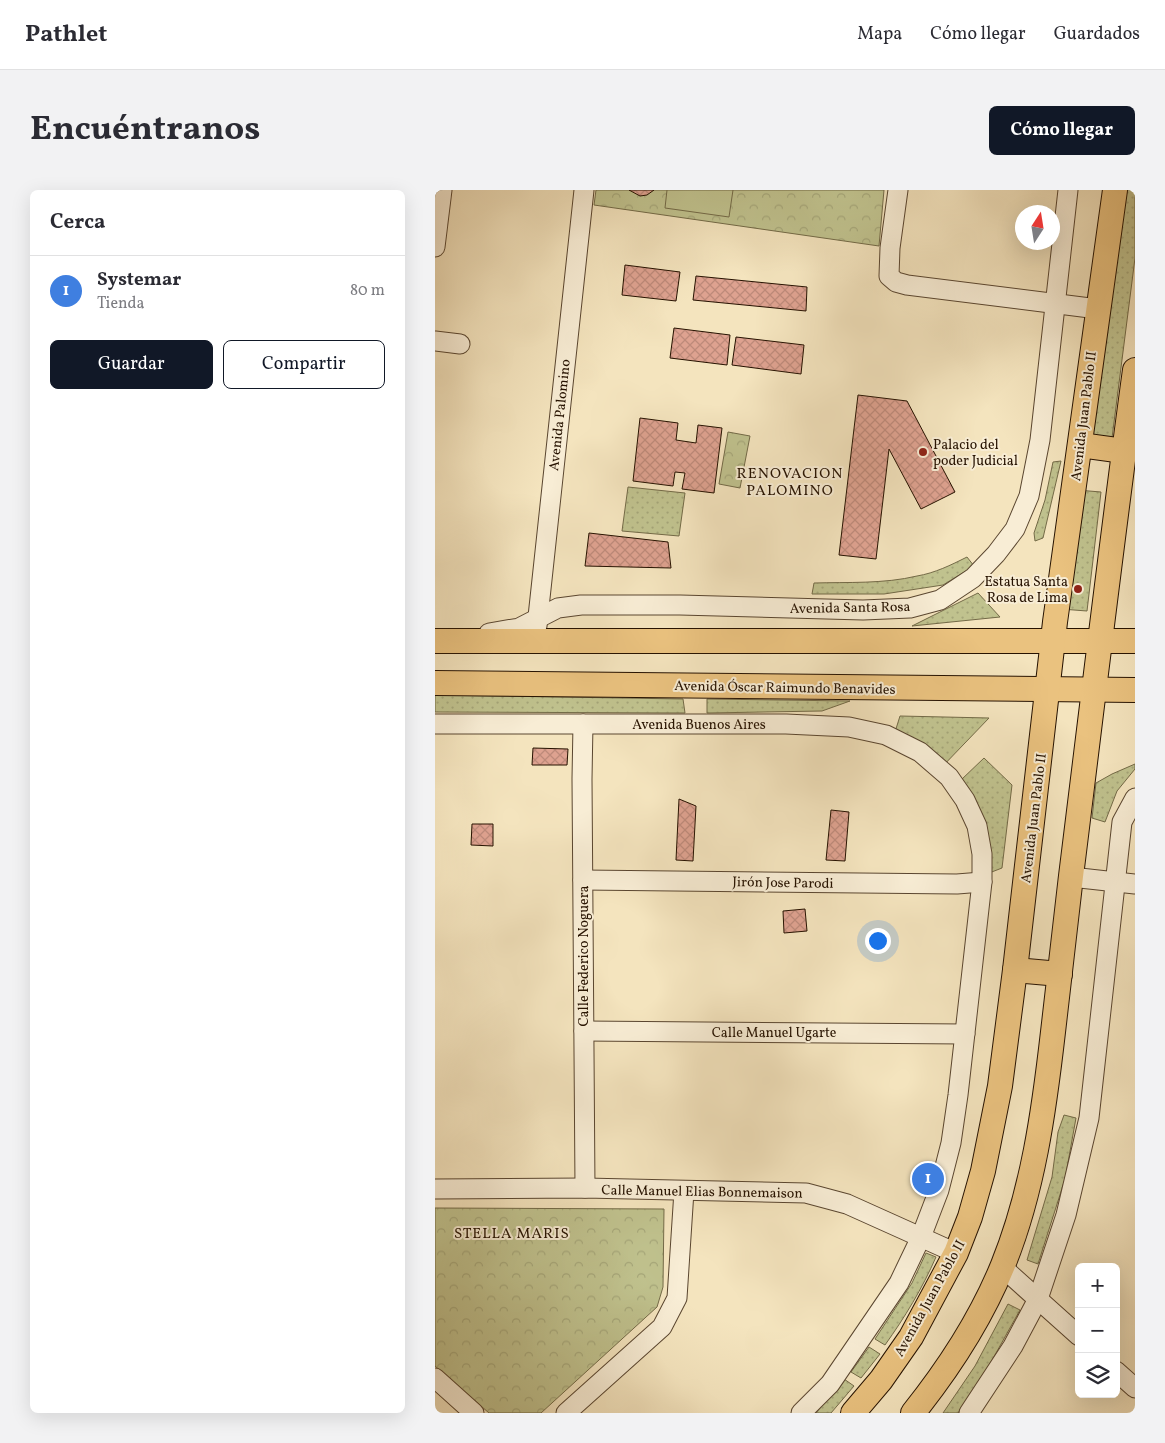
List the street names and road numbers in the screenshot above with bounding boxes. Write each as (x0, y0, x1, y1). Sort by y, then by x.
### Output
street label: Avenida Juan Pablo II (1067, 350, 1102, 482)
street label: Avenida Palomino (545, 358, 576, 472)
street label: Avenida Santa Rosa (790, 598, 911, 619)
street label: Avenida Óscar Raimundo Benavides (674, 676, 896, 700)
street label: Avenida Buenos Aires (632, 716, 766, 735)
street label: Avenida Juan Pablo II (1017, 752, 1052, 884)
street label: Jirón Jose Parodi (732, 873, 834, 894)
street label: Calle Federico Noguera (575, 885, 594, 1027)
street label: Calle Manuel Ugarte (712, 1024, 837, 1043)
street label: Calle Manuel Elias Bonnemaison (601, 1181, 803, 1204)
street label: Avenida Juan Pablo II (890, 1237, 970, 1361)

